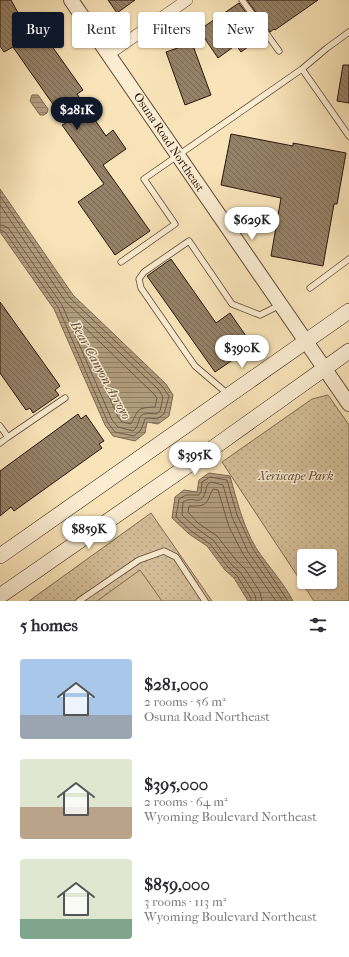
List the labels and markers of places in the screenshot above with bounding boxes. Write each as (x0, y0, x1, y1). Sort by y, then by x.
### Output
pin: $281K (49, 97, 105, 131)
pin: $629K (224, 207, 280, 241)
pin: $390K (214, 335, 270, 369)
pin: $395K (167, 442, 223, 476)
pin: $859K (61, 516, 117, 550)

